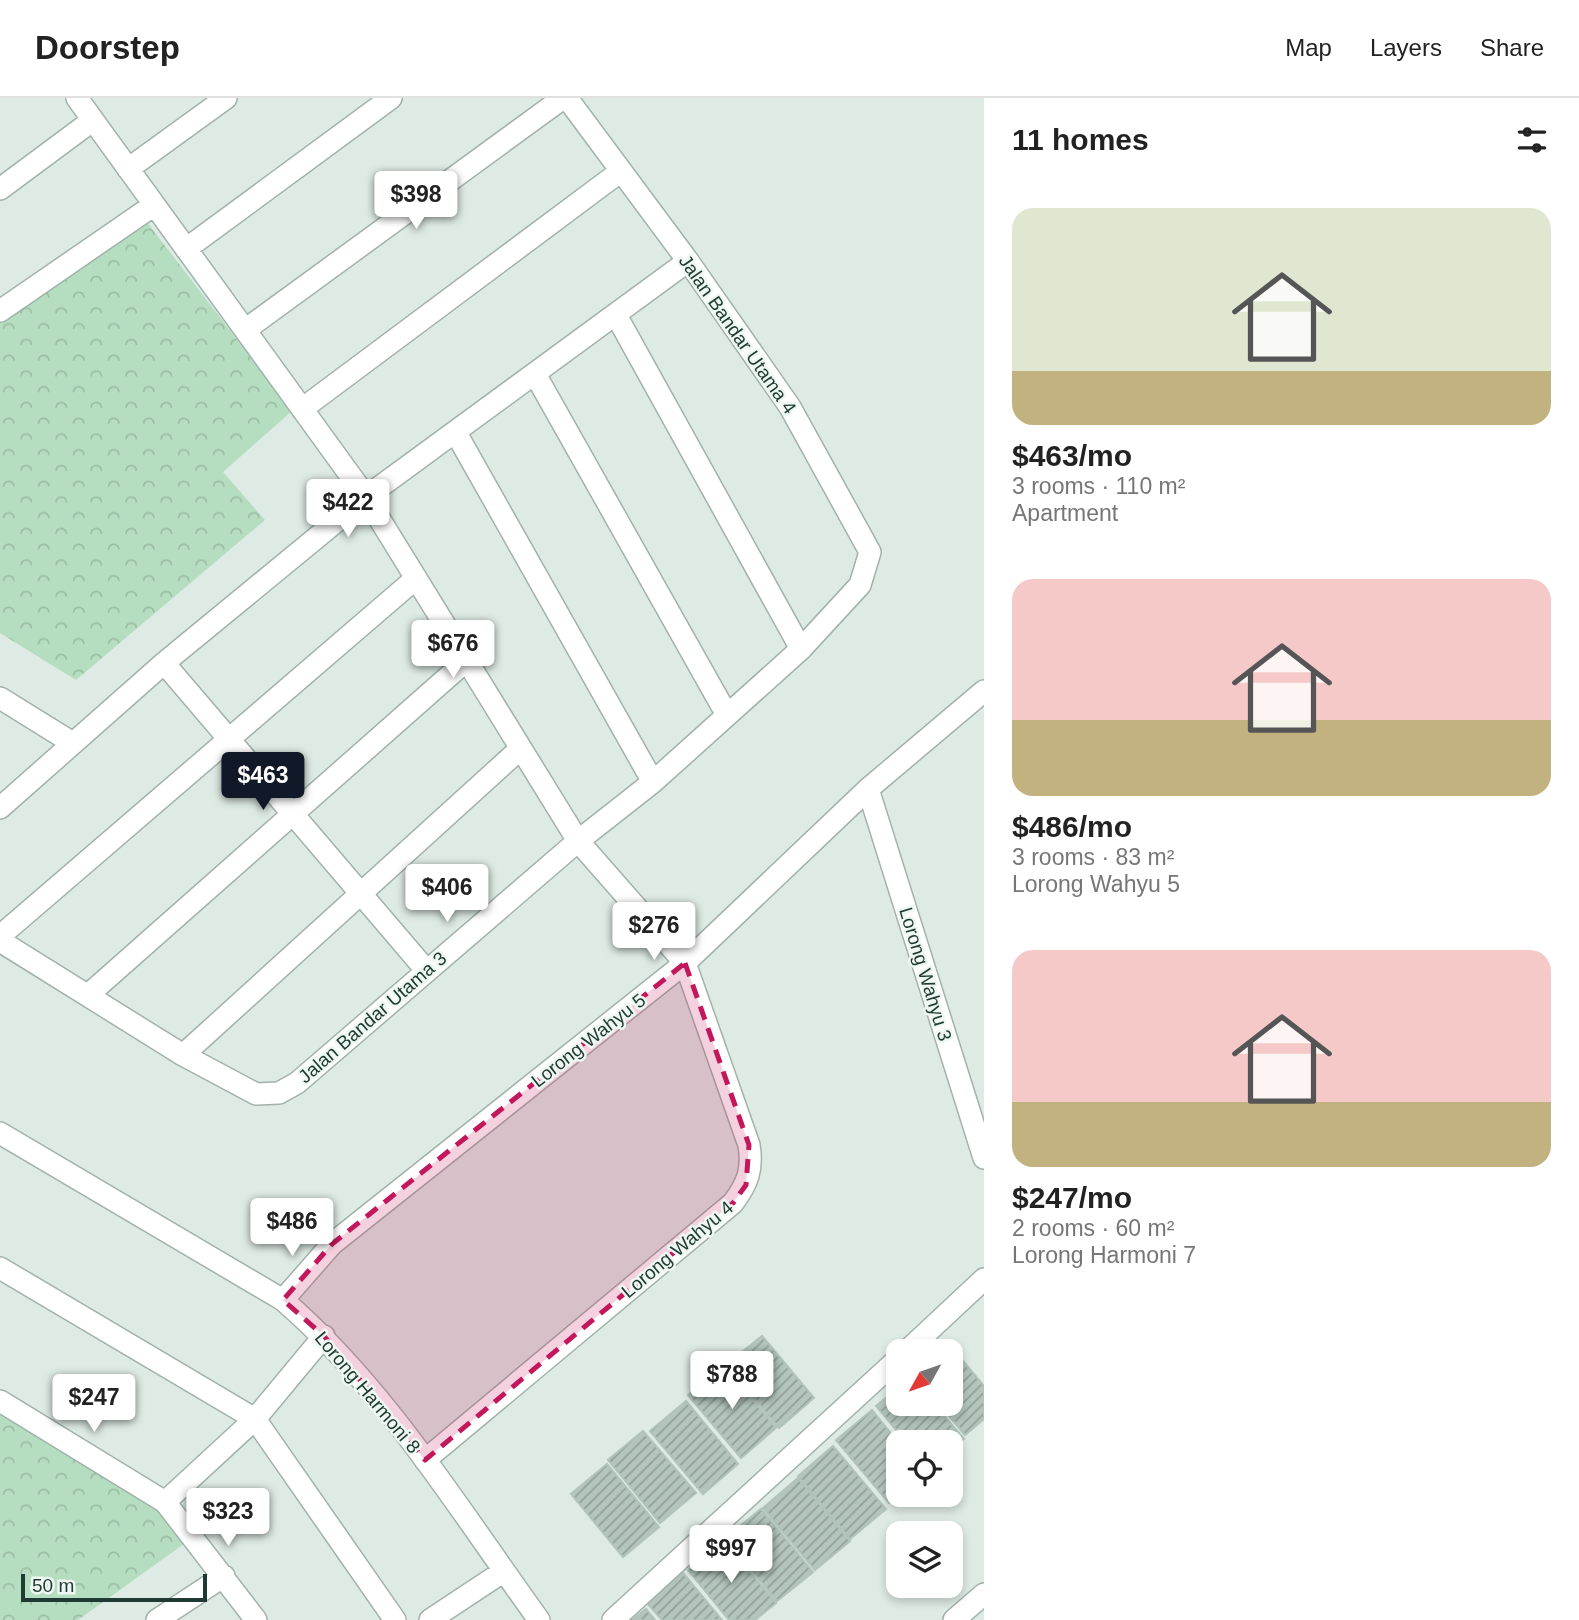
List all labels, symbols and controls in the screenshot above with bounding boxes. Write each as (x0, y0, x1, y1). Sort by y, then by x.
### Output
text: Doorstep (35, 29, 180, 66)
text: Map (1285, 34, 1332, 61)
text: Layers (1370, 34, 1442, 61)
text: Share (1480, 34, 1544, 61)
icon: filters (1513, 121, 1551, 159)
text: 11 homes (1012, 123, 1149, 156)
pin: $398 (375, 172, 457, 231)
text: $398 (390, 181, 442, 207)
street label: Jalan Bandar Utama 4 (675, 251, 801, 418)
icon: home (1219, 254, 1345, 380)
text: $463/mo (1012, 439, 1132, 472)
text: 3 rooms · 110 m² (1012, 473, 1185, 499)
pin: $422 (307, 480, 389, 539)
text: $422 (322, 489, 374, 515)
text: Apartment (1012, 500, 1118, 526)
pin: $676 (412, 620, 494, 680)
icon: home (1219, 625, 1345, 751)
text: $676 (427, 630, 479, 656)
pin: $463 (222, 752, 304, 812)
text: $463 (237, 762, 289, 788)
text: $486/mo (1012, 810, 1132, 843)
text: 3 rooms · 83 m² (1012, 844, 1174, 870)
pin: $406 (406, 864, 488, 924)
text: Lorong Wahyu 5 (1012, 871, 1180, 897)
text: $406 (421, 874, 473, 900)
pin: $276 (613, 902, 695, 962)
street label: Lorong Wahyu 3 (895, 905, 956, 1044)
text: $276 (628, 912, 680, 938)
street label: Jalan Bandar Utama 3 (294, 947, 451, 1087)
street label: Lorong Wahyu 5 (527, 989, 649, 1091)
icon: home (1219, 996, 1345, 1122)
text: $247/mo (1012, 1181, 1132, 1214)
street label: Lorong Wahyu 4 (617, 1196, 738, 1302)
pin: $486 (251, 1198, 333, 1258)
text: $486 (266, 1208, 318, 1234)
text: 2 rooms · 60 m² (1012, 1215, 1174, 1241)
text: Lorong Harmoni 7 (1012, 1242, 1196, 1268)
street label: Lorong Harmoni 8 (311, 1327, 425, 1457)
north arrow (886, 1339, 962, 1416)
map controls (886, 1339, 963, 1598)
pin: $788 (691, 1352, 773, 1411)
text: $788 (706, 1361, 758, 1387)
pin: $247 (53, 1374, 135, 1434)
text: $247 (68, 1384, 120, 1410)
button: locate (886, 1430, 963, 1507)
pin: $323 (187, 1488, 269, 1548)
text: $323 (202, 1498, 254, 1524)
button: layers (886, 1521, 963, 1598)
pin: $997 (690, 1526, 772, 1585)
text: $997 (705, 1535, 757, 1561)
scale bar (21, 1571, 206, 1603)
text: 50 m (32, 1575, 74, 1596)

